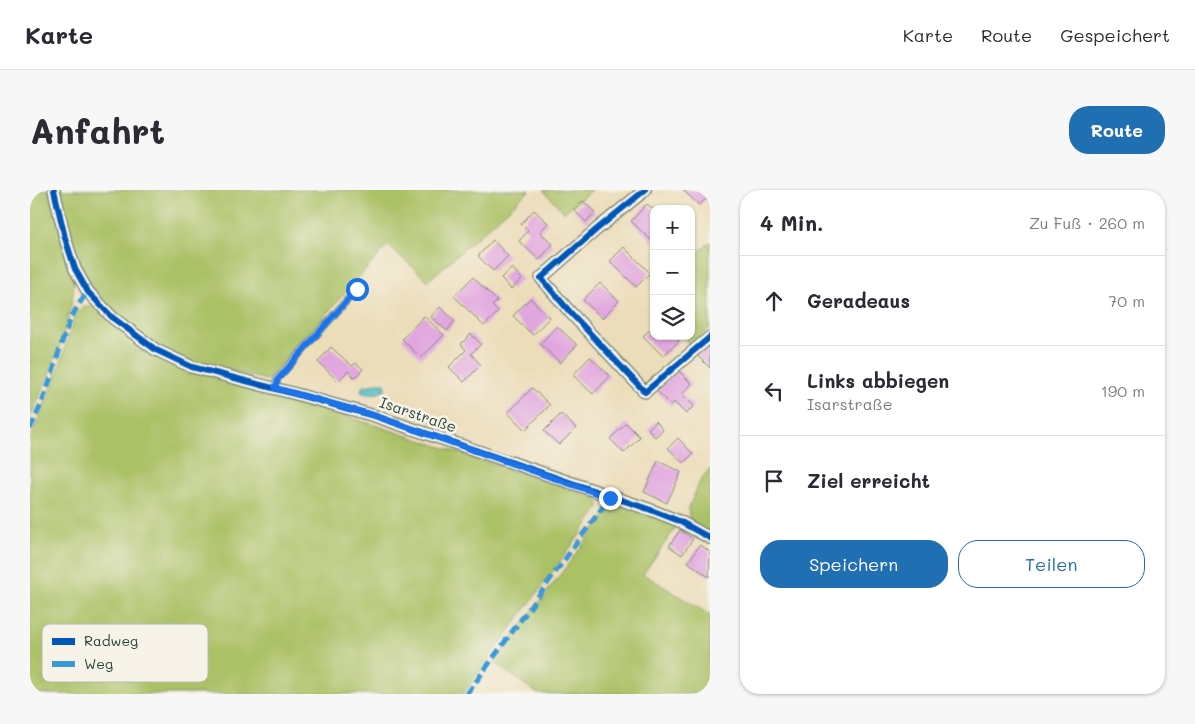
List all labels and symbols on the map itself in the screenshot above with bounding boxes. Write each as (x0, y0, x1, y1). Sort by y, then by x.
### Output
route start (346, 278, 369, 301)
street label: Isarstraße (377, 392, 460, 437)
route end (599, 487, 622, 510)
legend (42, 624, 208, 682)
text: Radweg (84, 631, 138, 650)
text: Weg (84, 654, 113, 673)

